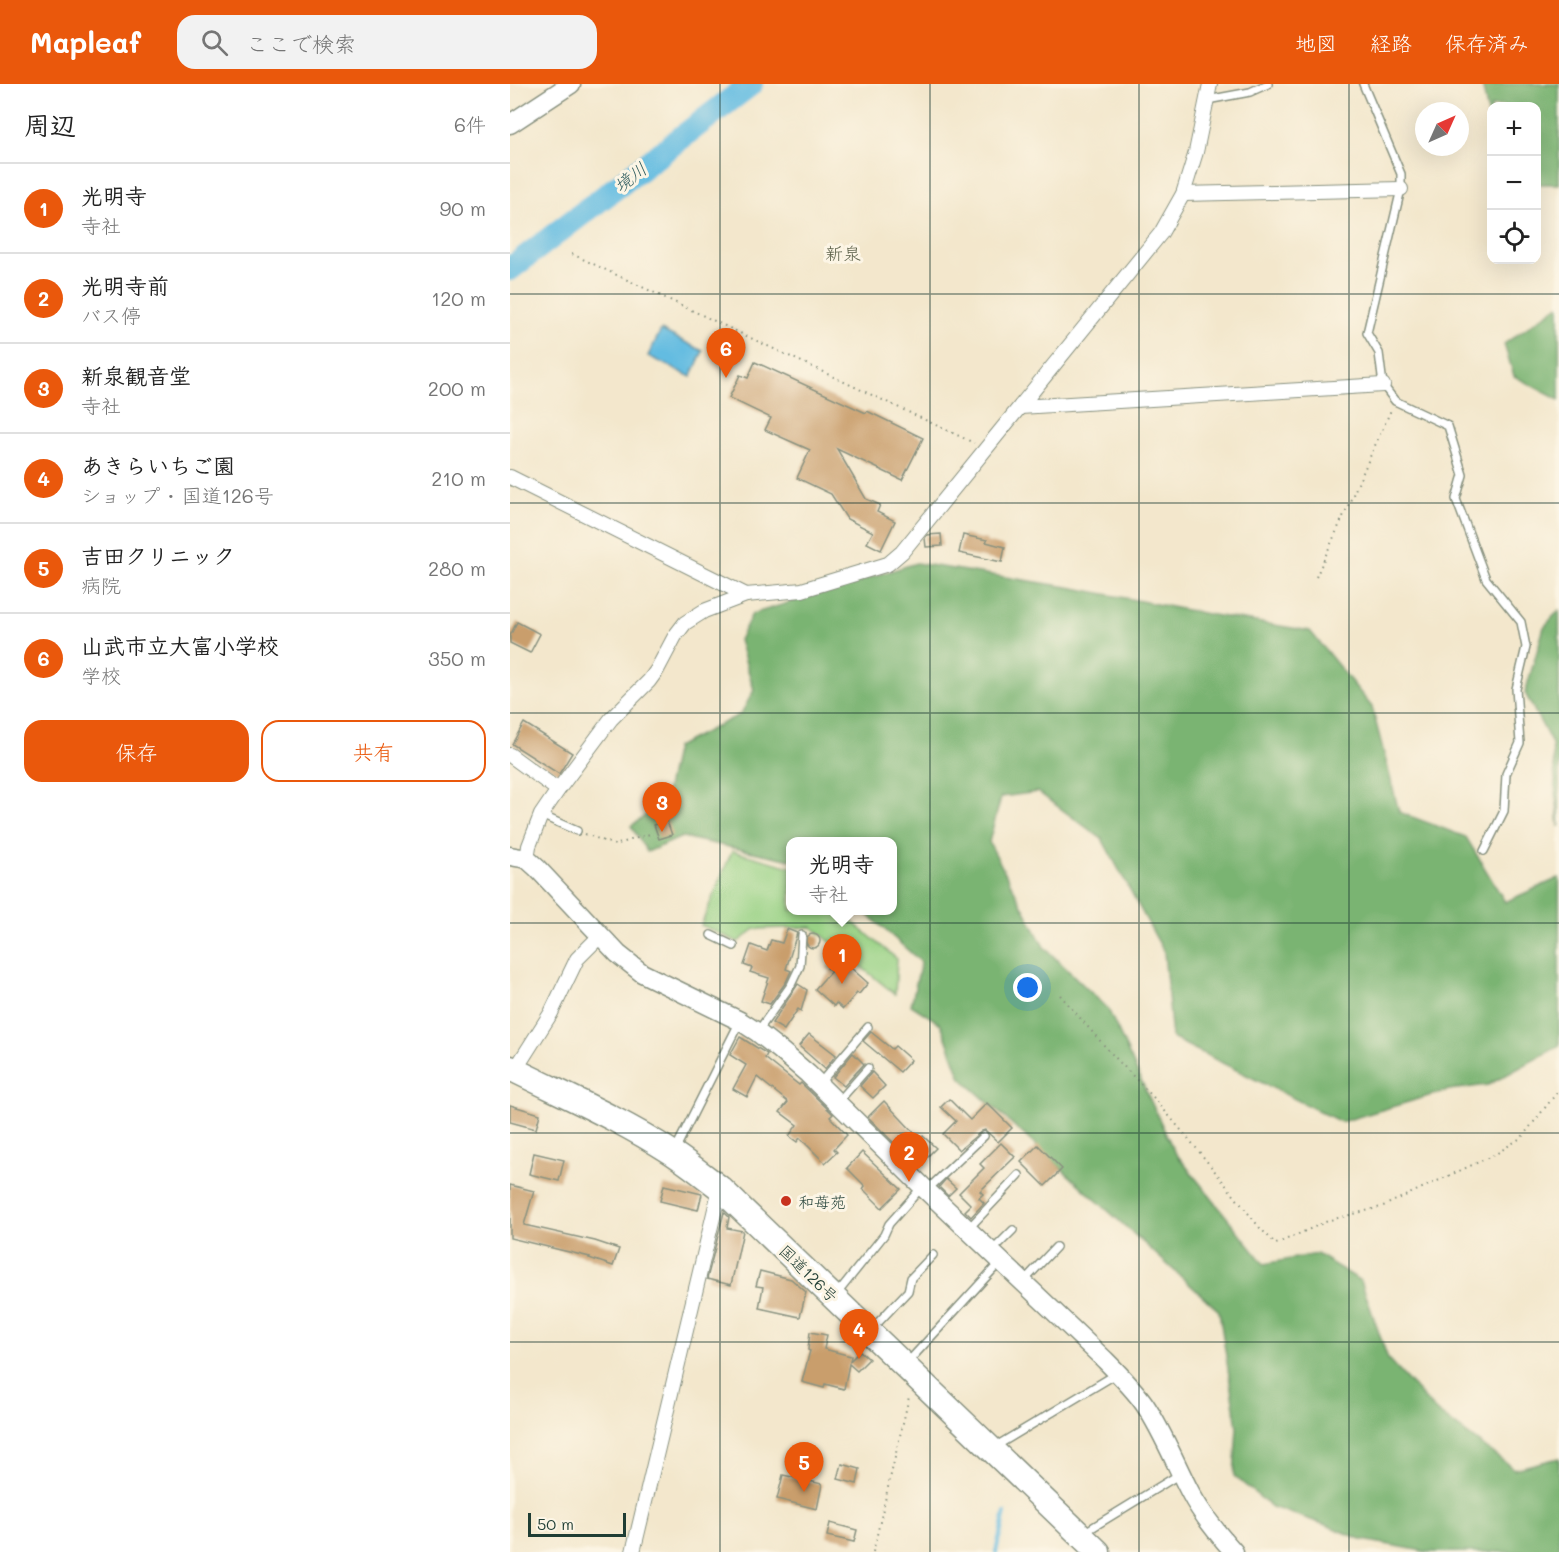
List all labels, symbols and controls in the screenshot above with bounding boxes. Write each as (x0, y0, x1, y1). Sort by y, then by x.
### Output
search box (177, 15, 597, 69)
text: Mapleaf (30, 24, 141, 60)
icon: search (198, 26, 231, 59)
text: ここで検索 (246, 29, 356, 58)
text: 地図 (1295, 29, 1337, 56)
text: 経路 (1370, 29, 1412, 56)
text: 保存済み (1445, 29, 1529, 56)
north arrow (1415, 102, 1469, 156)
map controls (1487, 102, 1541, 264)
button: + (1487, 102, 1541, 156)
text: 周辺 (24, 108, 76, 142)
text: 6件 (454, 111, 486, 137)
water label: 境川 (608, 156, 652, 198)
button: − (1487, 156, 1541, 210)
text: 光明寺 (81, 181, 147, 210)
text: 1 (39, 195, 48, 221)
text: 90 m (440, 195, 486, 221)
button: locate (1487, 210, 1541, 264)
text: 寺社 (81, 212, 121, 238)
district label: 新泉 (825, 241, 861, 265)
text: 光明寺前 (81, 271, 169, 300)
text: 2 (38, 285, 49, 311)
text: 120 m (431, 285, 486, 311)
text: バス停 (81, 302, 141, 328)
pin: 6 (706, 328, 746, 378)
text: 新泉観音堂 (81, 361, 191, 390)
text: 3 (38, 375, 50, 401)
text: 200 m (428, 375, 486, 401)
text: 寺社 (81, 392, 121, 418)
text: あきらいちご園 (81, 451, 235, 480)
text: 4 (37, 465, 50, 491)
text: 210 m (431, 465, 486, 491)
text: ショップ · 国道126号 (81, 482, 274, 508)
text: 吉田クリニック (81, 541, 235, 570)
text: 5 (38, 555, 49, 581)
text: 280 m (428, 555, 486, 581)
text: 病院 (81, 572, 121, 598)
text: 山武市立大富小学校 (81, 631, 279, 660)
text: 6 (37, 645, 50, 671)
text: 350 m (428, 645, 486, 671)
text: 学校 (81, 662, 121, 688)
button: 保存 (24, 720, 249, 782)
button: 共有 (261, 720, 486, 782)
pin: 3 (642, 782, 682, 832)
popup (786, 837, 897, 915)
text: 光明寺 (808, 849, 875, 878)
text: 寺社 (808, 880, 848, 906)
pin: 1 (822, 934, 862, 984)
your location (1013, 973, 1042, 1002)
pin: 2 (890, 1132, 928, 1182)
place label: 和苺苑 (798, 1191, 846, 1212)
marker: 和苺苑 (779, 1194, 793, 1208)
street label: 国道126号 (775, 1240, 843, 1306)
pin: 4 (840, 1310, 878, 1359)
pin: 5 (784, 1442, 824, 1492)
scale bar (528, 1510, 626, 1538)
text: 50 m (537, 1513, 574, 1534)

